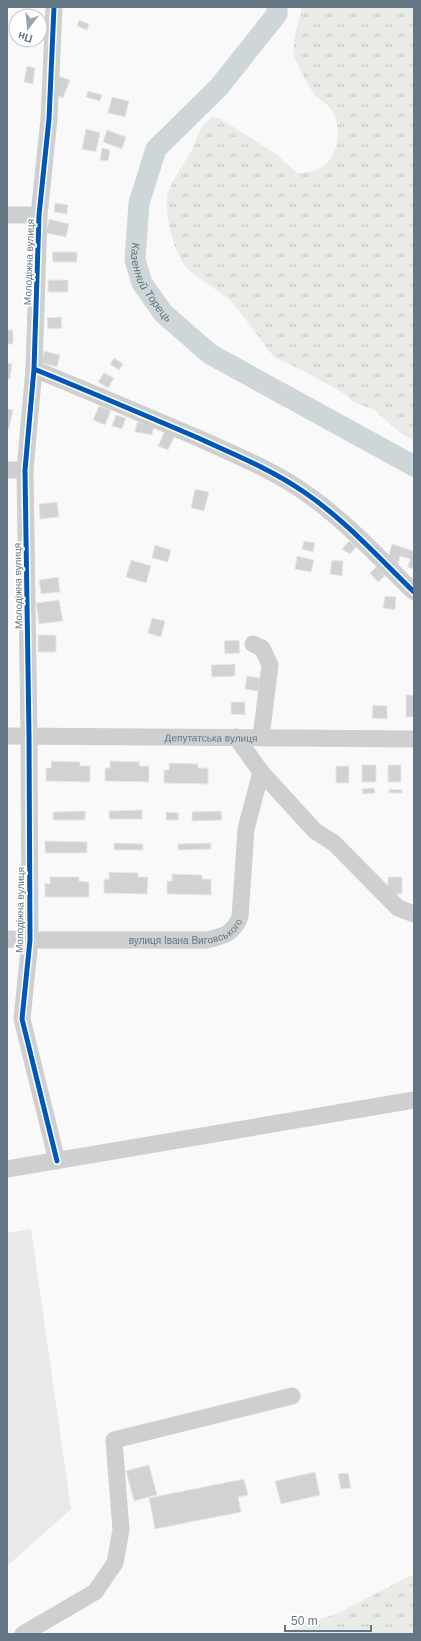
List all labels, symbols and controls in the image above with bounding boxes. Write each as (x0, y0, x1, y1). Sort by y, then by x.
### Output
north arrow (8, 8, 48, 48)
text: Пн (17, 30, 34, 45)
street label: Молодіжна вулиця (22, 219, 36, 305)
water label: Казенний Торець (129, 242, 175, 324)
street label: Молодіжна вулиця (12, 543, 24, 629)
street label: Депутатська вулиця (165, 732, 257, 743)
street label: Молодіжна вулиця (14, 867, 26, 953)
street label: вулиця Івана Виговського (129, 916, 244, 946)
scale bar (285, 1607, 371, 1633)
text: 50 m (291, 1614, 318, 1628)

